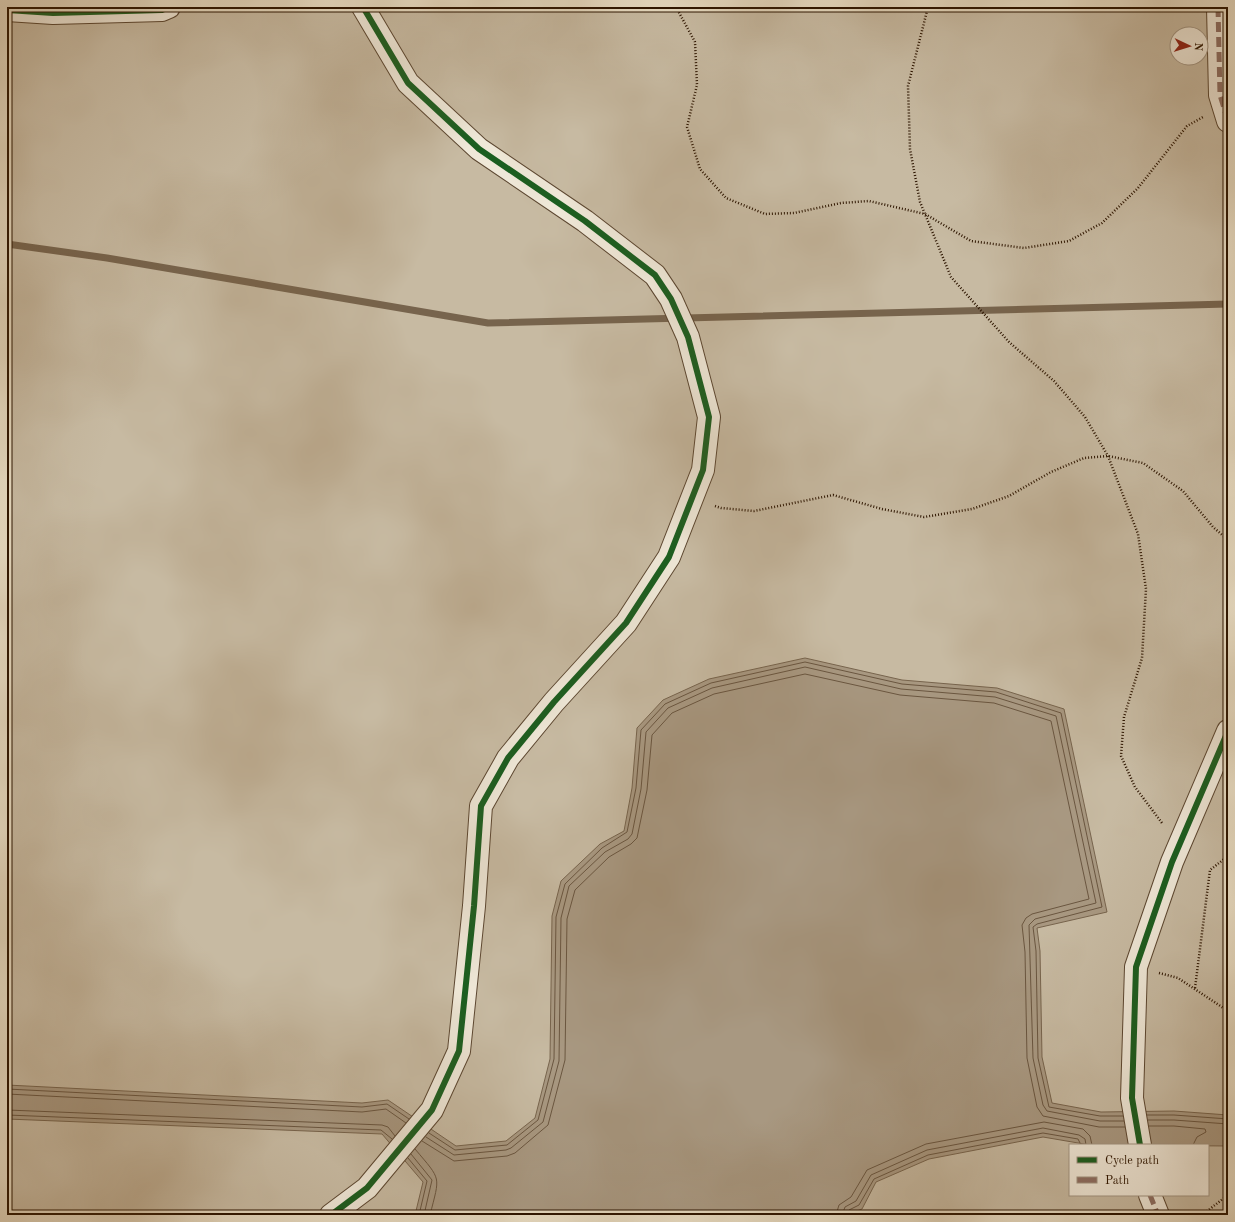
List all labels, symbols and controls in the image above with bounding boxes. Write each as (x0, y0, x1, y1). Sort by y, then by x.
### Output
north arrow (1169, 26, 1209, 66)
text: N (1192, 42, 1203, 52)
legend (1069, 1144, 1209, 1196)
text: Cycle path (1105, 1155, 1160, 1167)
text: Path (1105, 1175, 1130, 1187)

